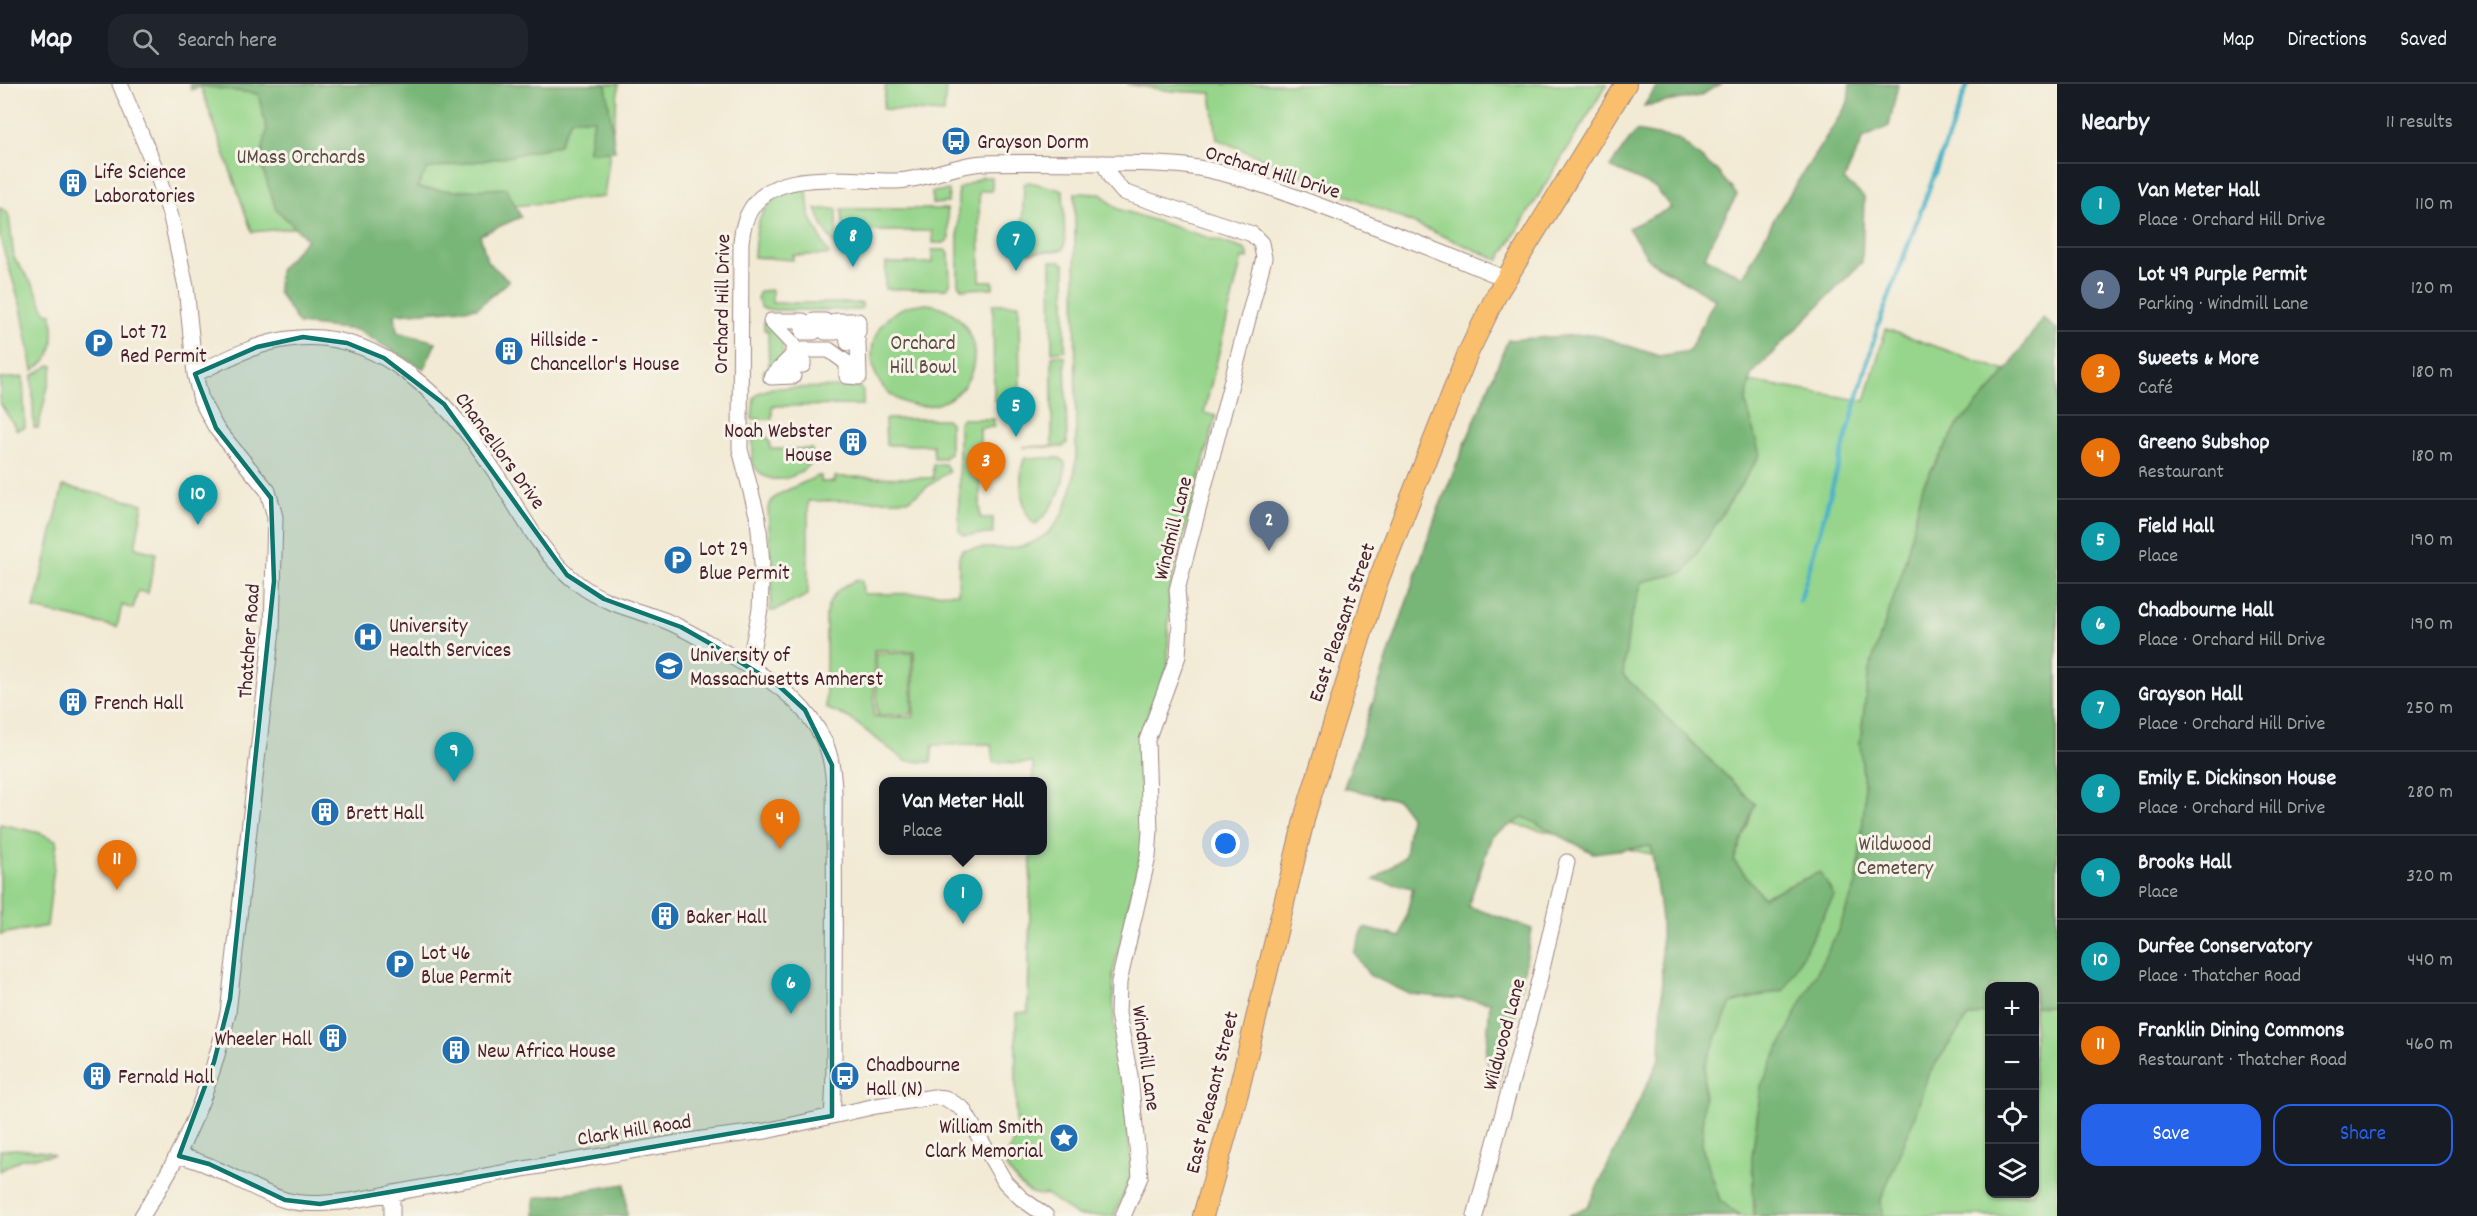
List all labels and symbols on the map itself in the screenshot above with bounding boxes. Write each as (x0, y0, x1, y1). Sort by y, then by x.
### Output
bus stop icon: Grayson Dorm (940, 125, 972, 157)
place label: Grayson Dorm (977, 129, 1089, 159)
street label: Orchard Hill Drive (1201, 139, 1343, 209)
park label: UMass Orchards (236, 144, 366, 174)
place label: Life Science Laboratories (94, 159, 195, 213)
building icon: Life Science Laboratories (57, 167, 89, 199)
pin: 8 (834, 218, 872, 267)
pin: 7 (996, 222, 1036, 271)
street label: Orchard Hill Drive (708, 234, 740, 374)
place label: Lot 72 Red Permit (120, 319, 207, 373)
parking icon: Lot 72 Red Permit (83, 327, 115, 359)
place label: Hillside - Chancellor's House (530, 327, 679, 381)
park label: Orchard Hill Bowl (889, 330, 957, 384)
building icon: Hillside - Chancellor's House (493, 335, 525, 367)
street label: Chancellors Drive (446, 387, 551, 517)
pin: 5 (996, 388, 1036, 437)
place label: Noah Webster House (724, 418, 832, 472)
building icon: Noah Webster House (837, 426, 869, 458)
pin: 3 (966, 442, 1006, 492)
street label: Windmill Lane (1148, 474, 1202, 584)
pin: 10 (178, 476, 218, 525)
pin: 2 (1250, 502, 1288, 551)
place label: Lot 29 Blue Permit (699, 536, 790, 590)
street label: East Pleasant Street (1303, 539, 1385, 707)
parking icon: Lot 29 Blue Permit (662, 544, 694, 576)
street label: Thatcher Road (232, 583, 270, 700)
place label: University Health Services (389, 613, 511, 667)
hospital icon: University Health Services (352, 621, 384, 653)
place label: University of Massachusetts Amherst (690, 642, 883, 696)
school or university icon: University of Massachusetts Amherst (653, 650, 685, 682)
building icon: French Hall (57, 686, 89, 718)
place label: French Hall (94, 690, 184, 720)
pin: 9 (434, 732, 474, 782)
building icon: Brett Hall (309, 796, 341, 828)
place label: Brett Hall (346, 800, 424, 830)
pin: 4 (760, 800, 800, 849)
your location (1211, 829, 1240, 858)
park label: Wildwood Cemetery (1857, 831, 1934, 885)
pin: 11 (98, 840, 136, 890)
pin: 1 (944, 874, 982, 924)
building icon: Baker Hall (649, 900, 681, 932)
place label: Baker Hall (686, 904, 767, 934)
place label: Lot 46 Blue Permit (421, 940, 512, 994)
parking icon: Lot 46 Blue Permit (384, 948, 416, 980)
pin: 6 (772, 964, 810, 1014)
street label: Wildwood Lane (1477, 975, 1535, 1094)
street label: Windmill Lane (1122, 1004, 1166, 1113)
street label: East Pleasant Street (1179, 1008, 1249, 1177)
building icon: Wheeler Hall (317, 1022, 349, 1054)
place label: Wheeler Hall (214, 1026, 312, 1056)
building icon: New Africa House (440, 1034, 472, 1066)
place label: New Africa House (477, 1038, 616, 1068)
place label: Chadbourne Hall (N) (866, 1052, 960, 1106)
building icon: Fernald Hall (81, 1060, 113, 1092)
bus stop icon: Chadbourne Hall (N) (829, 1060, 861, 1092)
place label: Fernald Hall (118, 1064, 214, 1094)
street label: Clark Hill Road (575, 1108, 694, 1156)
place label: William Smith Clark Memorial (925, 1114, 1043, 1168)
place icon: William Smith Clark Memorial (1048, 1122, 1080, 1154)

